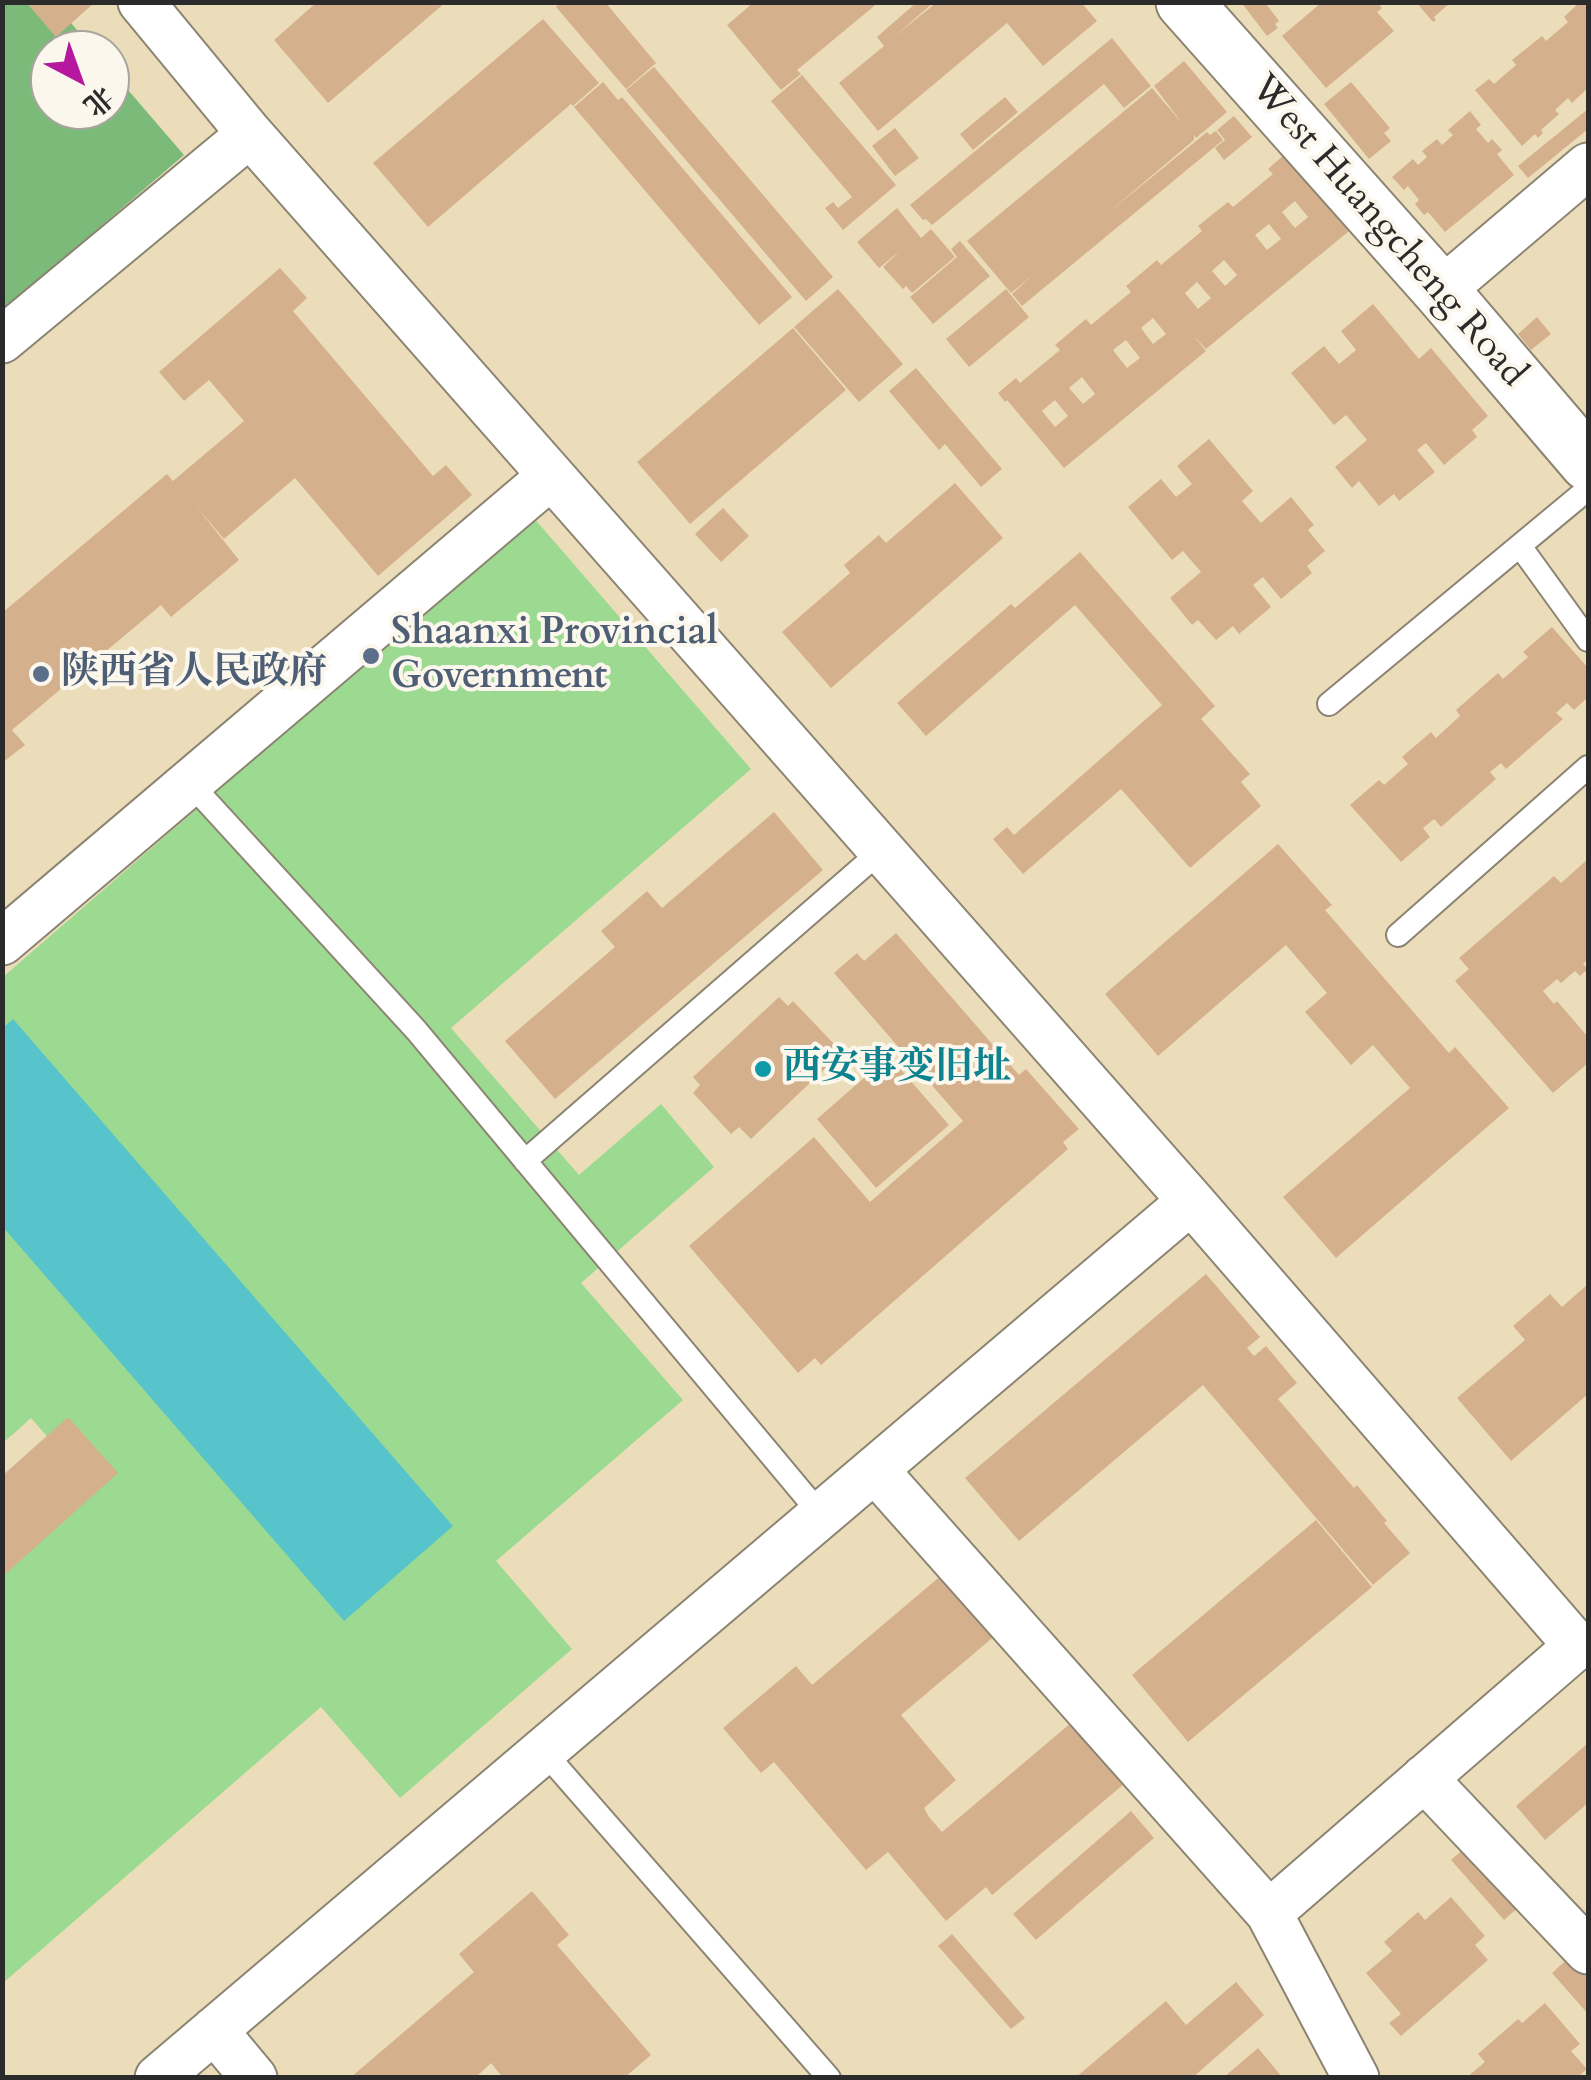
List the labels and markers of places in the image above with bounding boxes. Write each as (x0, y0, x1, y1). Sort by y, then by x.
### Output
place label: Shaanxi Provincial Government (391, 611, 718, 700)
marker: Shaanxi Provincial Government (360, 645, 382, 667)
place label: 陕西省人民政府 (61, 651, 327, 697)
marker: 陕西省人民政府 (30, 663, 52, 685)
place label: 西安事变旧址 (783, 1046, 1011, 1092)
marker: 西安事变旧址 (752, 1058, 774, 1080)

